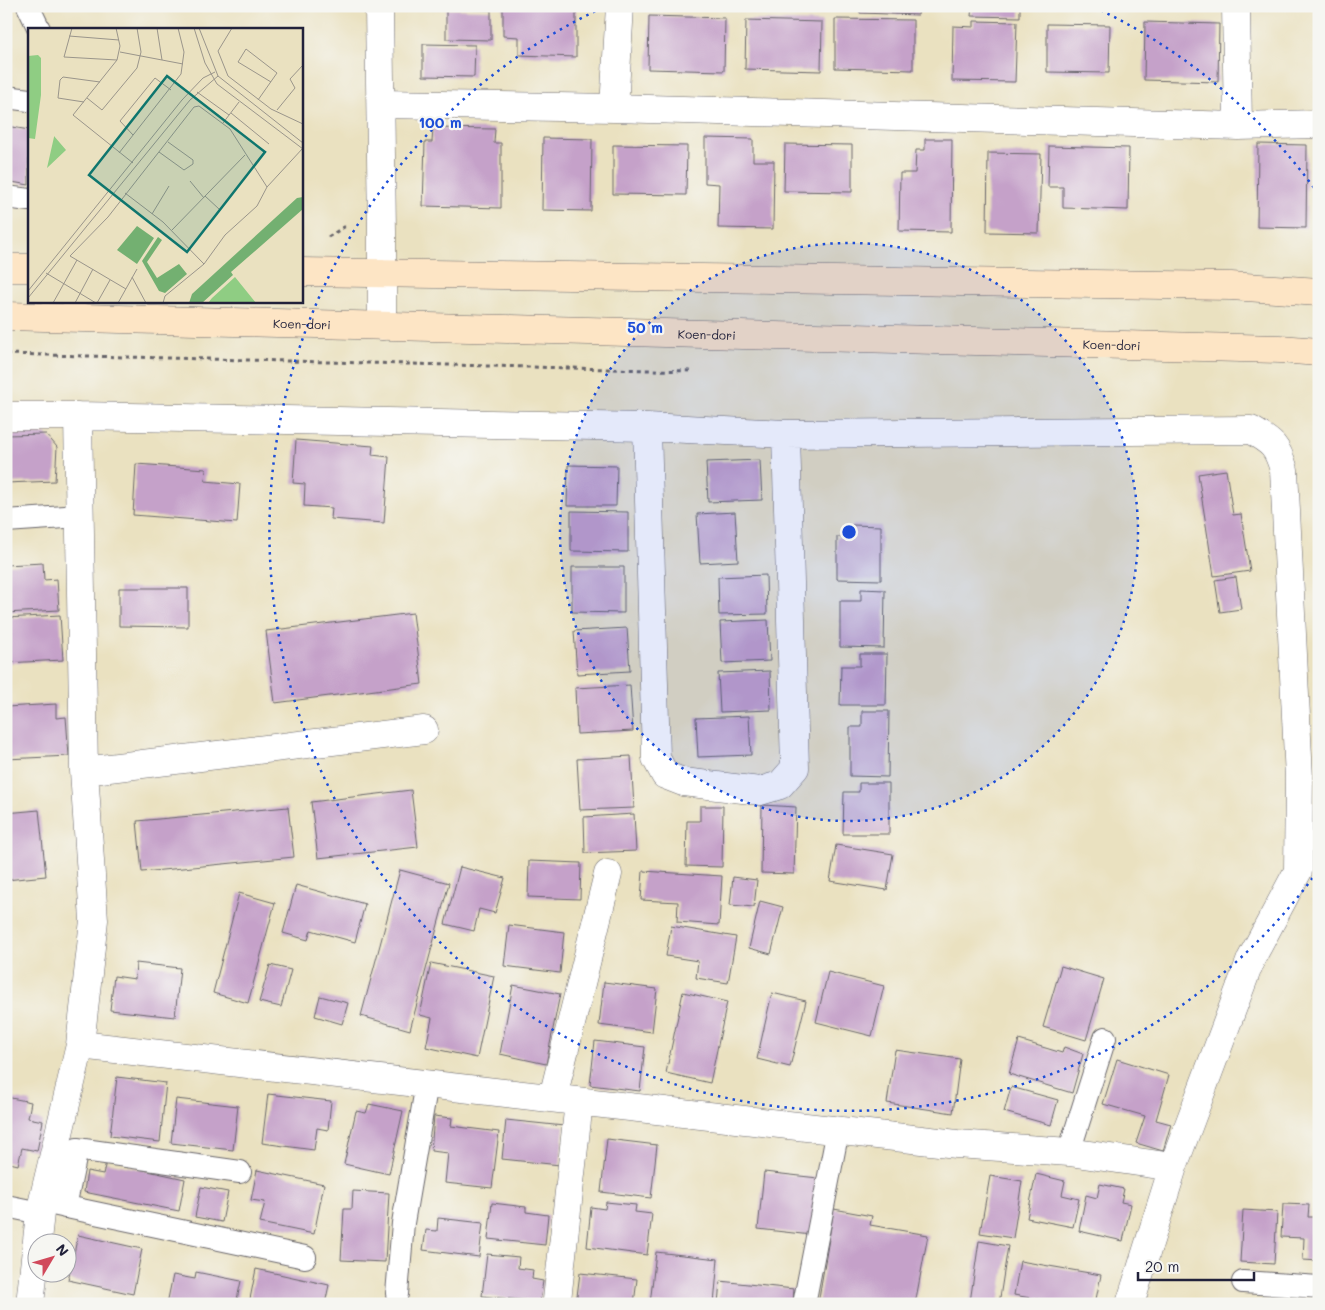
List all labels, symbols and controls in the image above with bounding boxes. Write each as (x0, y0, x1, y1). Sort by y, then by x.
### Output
inset map (28, 28, 302, 302)
text: 100 m (418, 112, 462, 132)
street label: Koen-dori (273, 315, 331, 332)
text: 50 m (627, 317, 663, 337)
street label: Koen-dori (678, 325, 736, 343)
street label: Koen-dori (1082, 336, 1141, 353)
centre of rings (840, 523, 858, 541)
north arrow (28, 1232, 78, 1282)
text: N (52, 1240, 73, 1260)
scale bar (1138, 1250, 1254, 1282)
text: 20 m (1145, 1256, 1179, 1276)

